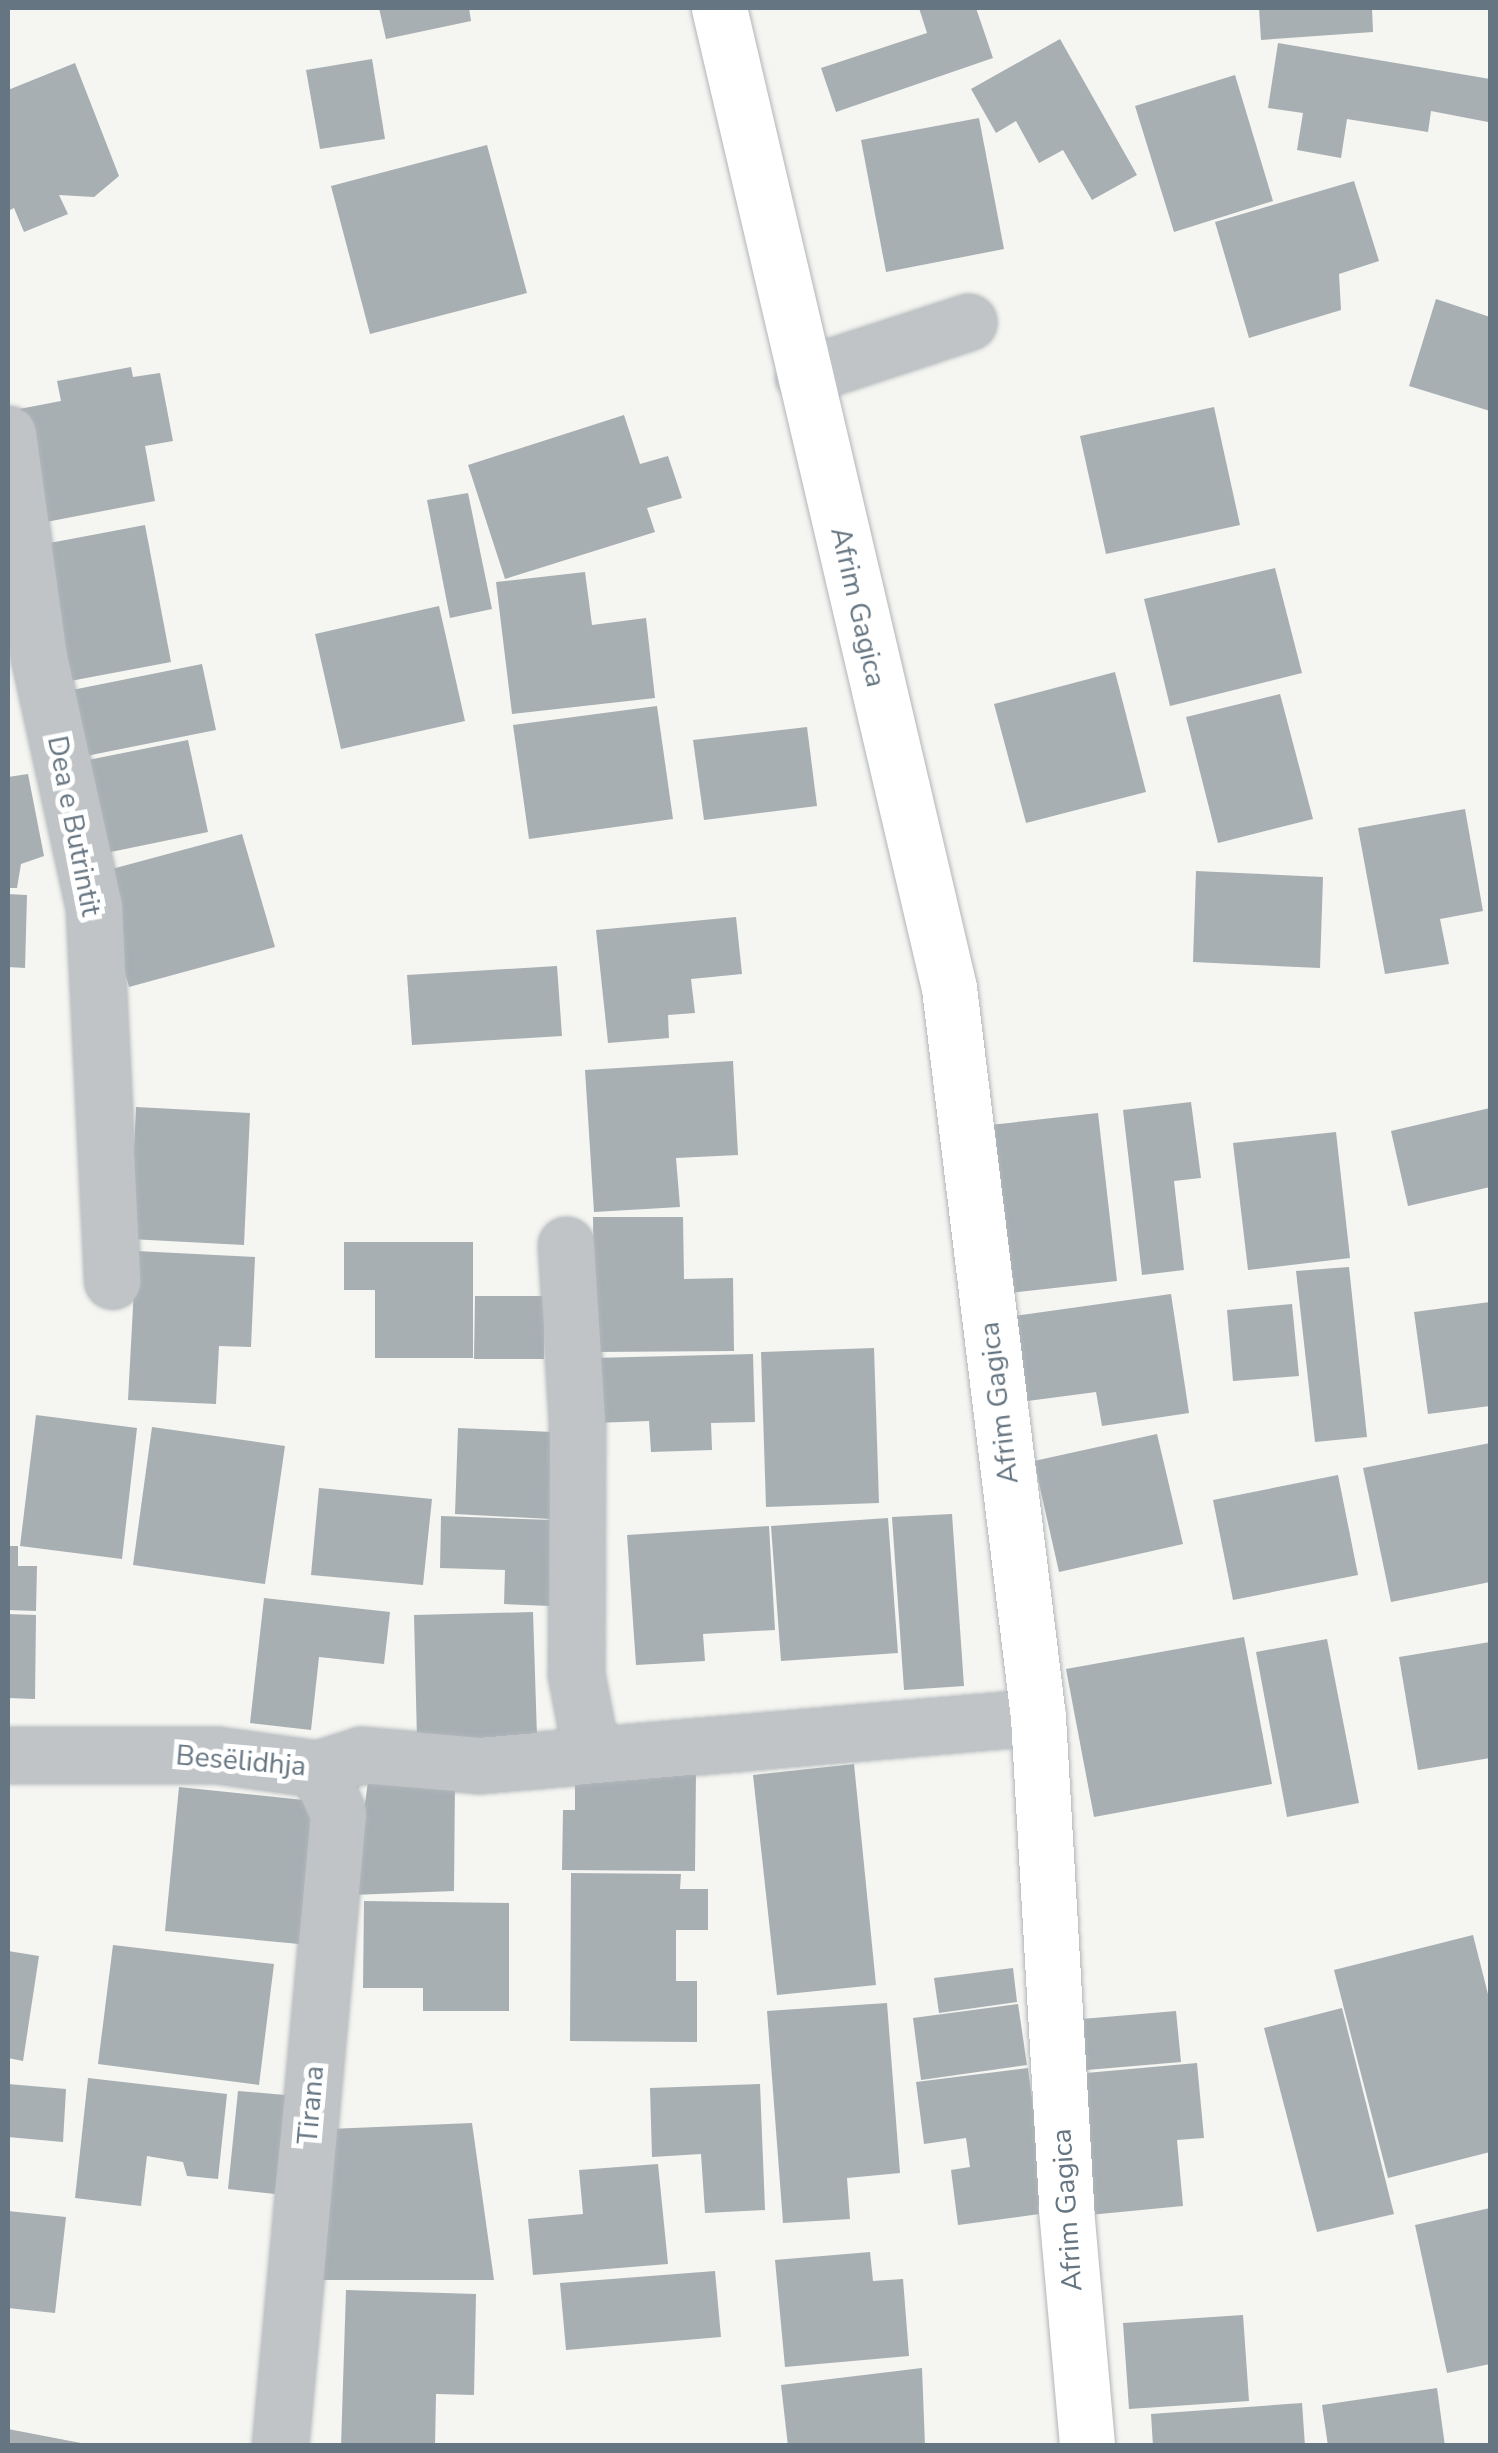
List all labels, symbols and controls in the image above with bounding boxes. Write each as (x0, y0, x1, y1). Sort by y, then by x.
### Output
street label: Afrim Gagica (823, 524, 893, 690)
street label: Dea e Butrintit (40, 733, 108, 919)
street label: Afrim Gagica (972, 1320, 1026, 1486)
street label: Besëlidhja (174, 1739, 308, 1783)
street label: Tirana (291, 2064, 331, 2146)
street label: Afrim Gagica (1045, 2128, 1089, 2292)

